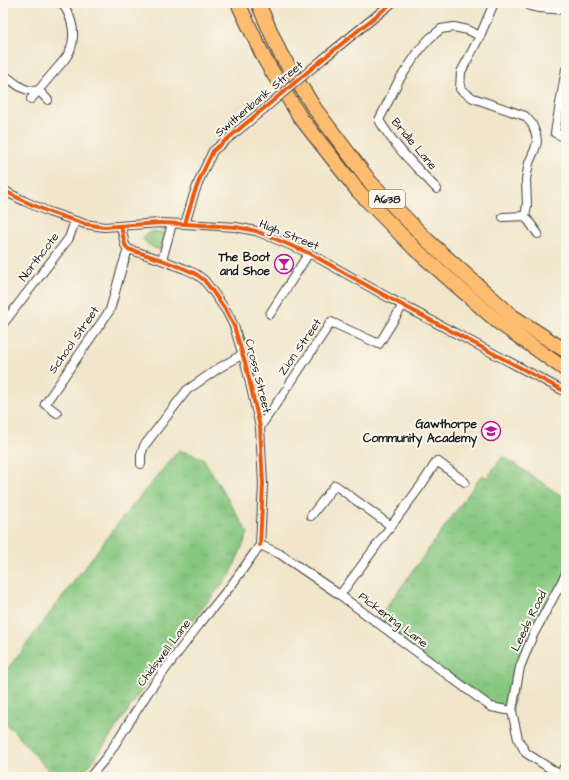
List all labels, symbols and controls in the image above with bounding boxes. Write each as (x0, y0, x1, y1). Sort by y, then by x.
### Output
street label: Swithenbank Street (211, 57, 307, 141)
street label: Bridle Lane (387, 114, 441, 174)
road number: A638 (369, 190, 405, 208)
street label: High Street (256, 215, 322, 256)
street label: Northcote (15, 229, 63, 285)
place label: The Boot and Shoe (217, 249, 270, 280)
bar icon: The Boot and Shoe (273, 253, 295, 275)
street label: School Street (45, 303, 104, 377)
street label: Zion Street (274, 315, 326, 379)
street label: Cross Street (241, 337, 275, 415)
place label: Gawthorpe Community Academy (363, 416, 478, 448)
school or university icon: Gawthorpe Community Academy (480, 420, 502, 442)
street label: Pickering Lane (354, 588, 432, 653)
street label: Leeds Road (507, 588, 551, 654)
street label: Chidswell Lane (133, 615, 195, 690)

